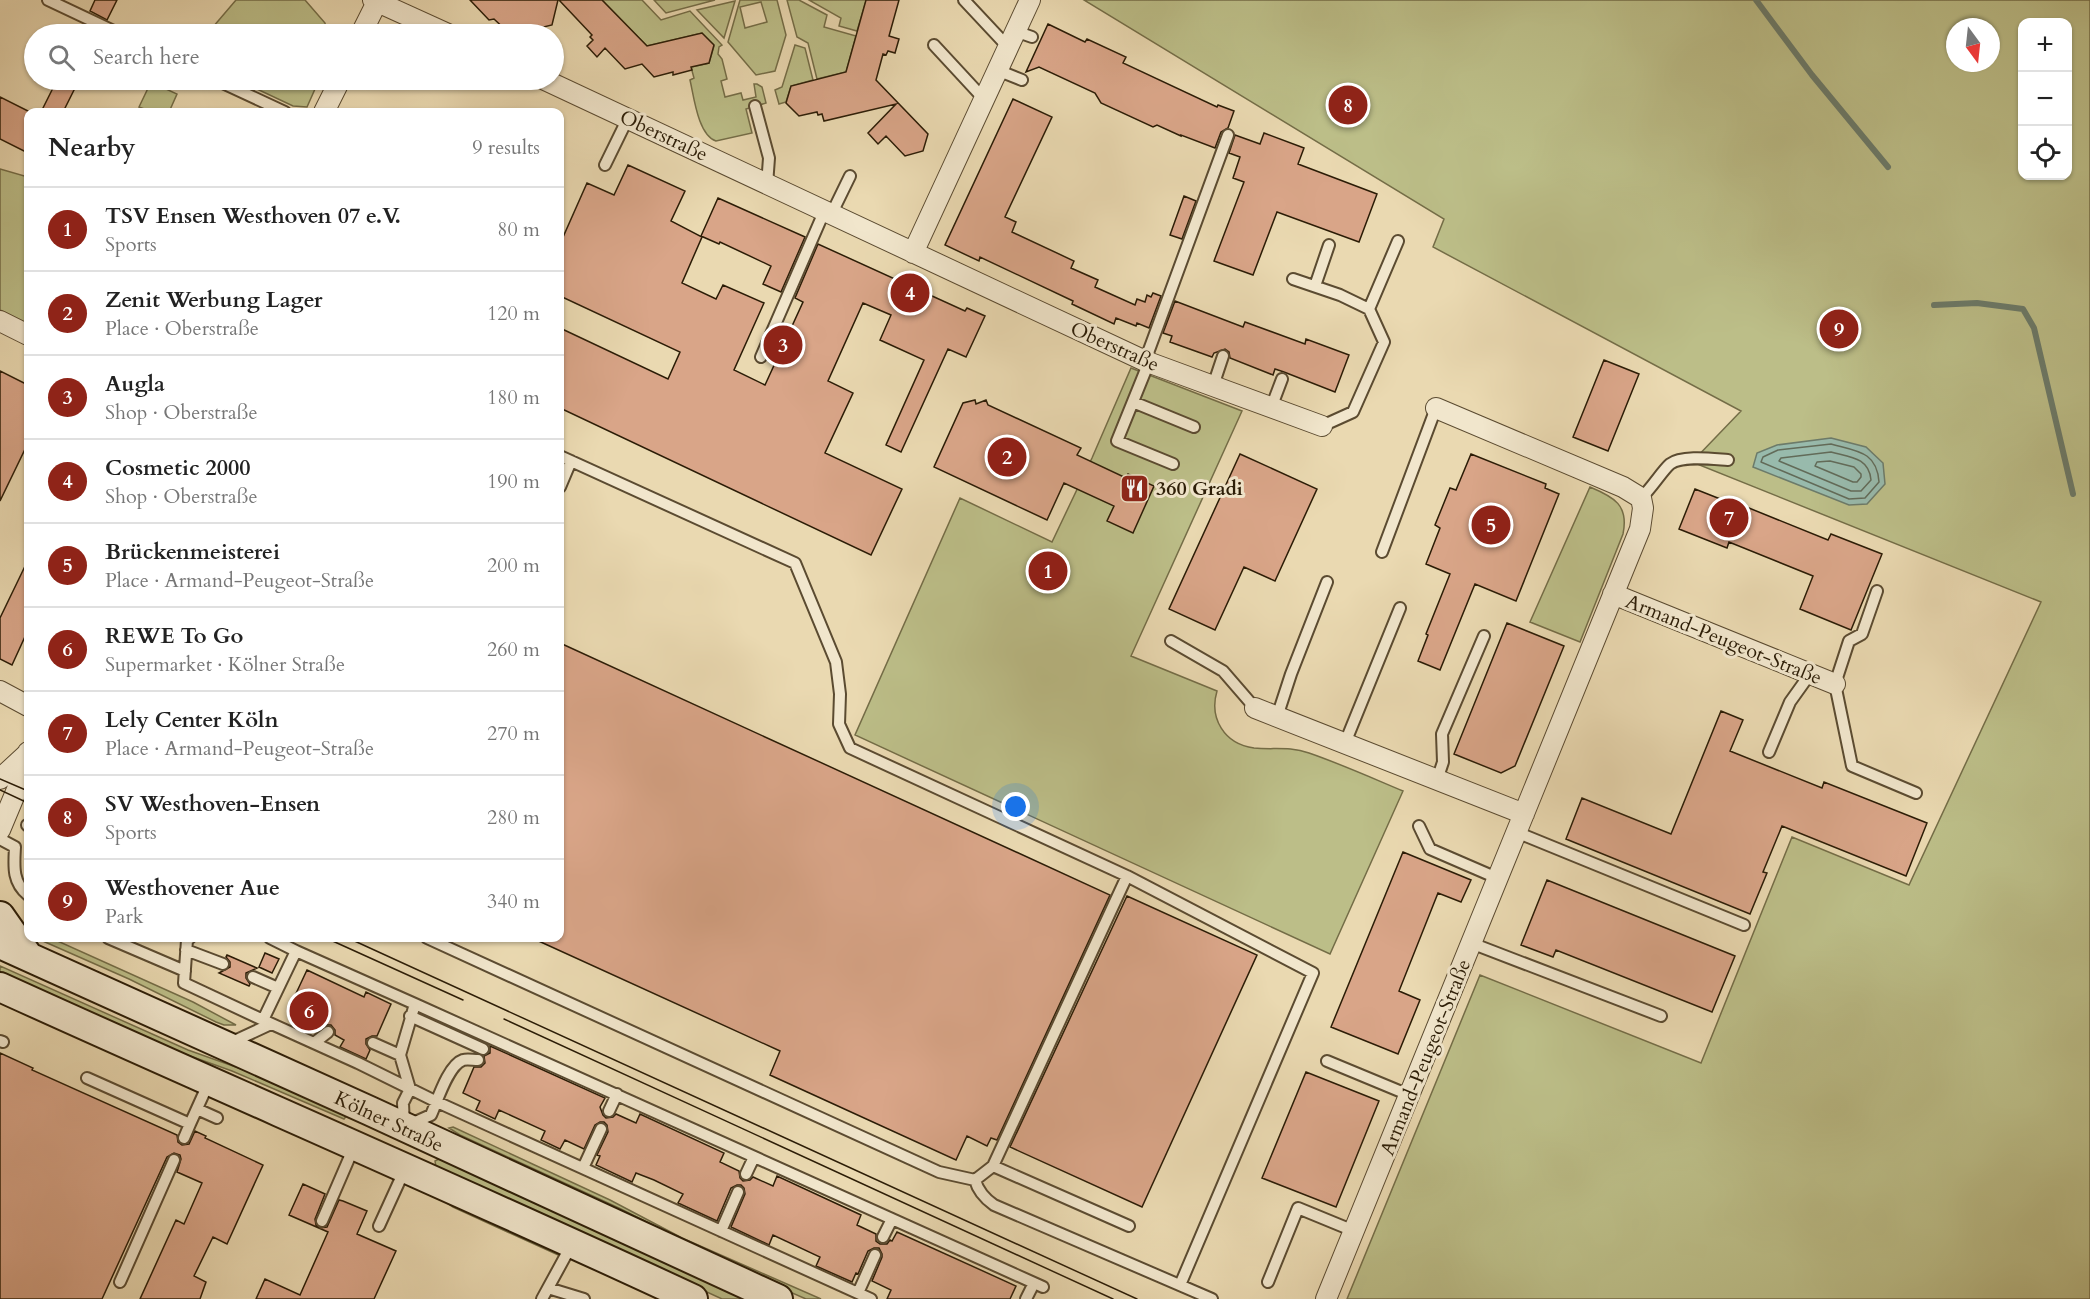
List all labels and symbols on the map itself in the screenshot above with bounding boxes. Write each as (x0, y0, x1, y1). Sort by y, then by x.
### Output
north arrow (1946, 18, 2000, 72)
pin: 8 (1328, 82, 1368, 128)
street label: Oberstraße (615, 103, 712, 168)
pin: 4 (890, 270, 930, 316)
pin: 9 (1820, 306, 1858, 352)
street label: Oberstraße (1066, 315, 1163, 378)
pin: 3 (764, 322, 802, 368)
pin: 2 (988, 434, 1026, 480)
restaurant icon: 360 Gradi (1119, 472, 1151, 504)
place label: 360 Gradi (1156, 475, 1243, 502)
pin: 7 (1710, 496, 1748, 540)
pin: 5 (1472, 502, 1510, 548)
pin: 1 (1028, 548, 1068, 594)
street label: Armand-Peugeot-Straße (1622, 588, 1826, 691)
your location (1001, 792, 1030, 821)
street label: Armand-Peugeot-Straße (1374, 955, 1477, 1159)
pin: 6 (290, 988, 328, 1034)
street label: Kölner Straße (330, 1084, 448, 1158)

